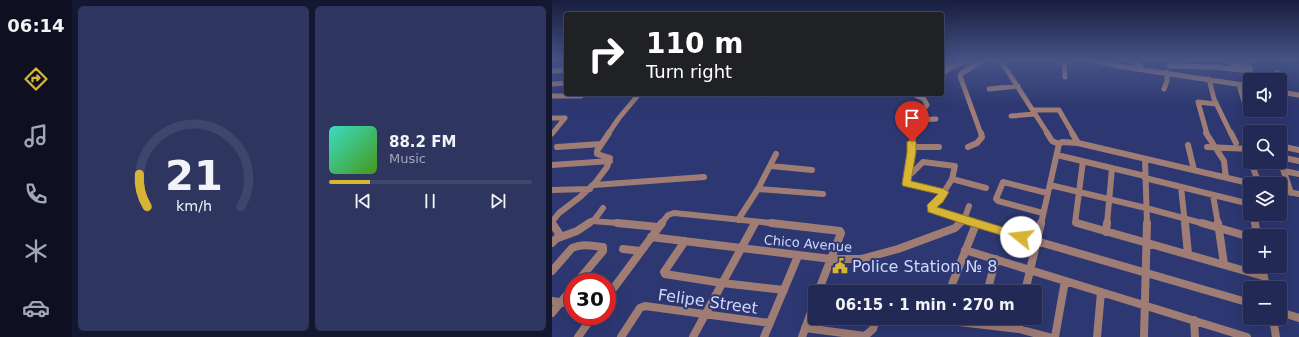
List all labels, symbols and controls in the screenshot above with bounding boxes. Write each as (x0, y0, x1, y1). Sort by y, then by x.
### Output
text: 06:14 (7, 15, 65, 36)
text: 110 m (646, 27, 743, 60)
icon: right (580, 28, 632, 80)
text: Turn right (646, 61, 732, 82)
icon: directions (22, 65, 50, 93)
map controls (1243, 73, 1287, 325)
button: sound (1243, 73, 1287, 117)
pin (895, 101, 929, 142)
icon: arrive (901, 107, 923, 129)
icon: music (22, 122, 50, 150)
button: search (1243, 125, 1287, 169)
text: 88.2 FM (389, 133, 456, 151)
text: 21 (165, 150, 222, 199)
text: Music (389, 151, 426, 166)
button: layers (1243, 177, 1287, 221)
icon: phone (22, 180, 50, 208)
icon: previous (352, 190, 374, 212)
icon: pause (419, 190, 441, 212)
icon: next (487, 190, 509, 212)
text: km/h (175, 197, 212, 213)
position arrow (1000, 216, 1042, 258)
button: + (1243, 229, 1287, 273)
street label: Chico Avenue (763, 232, 853, 255)
icon: climate (22, 237, 50, 265)
public building icon: Police Station № 8 (831, 257, 849, 275)
place label: Police Station № 8 (852, 257, 997, 276)
speed limit sign: 30 (564, 273, 616, 325)
button: − (1243, 281, 1287, 325)
street label: Felipe Street (657, 285, 759, 318)
icon: car (22, 294, 50, 322)
text: 06:15 · 1 min · 270 m (835, 296, 1015, 314)

